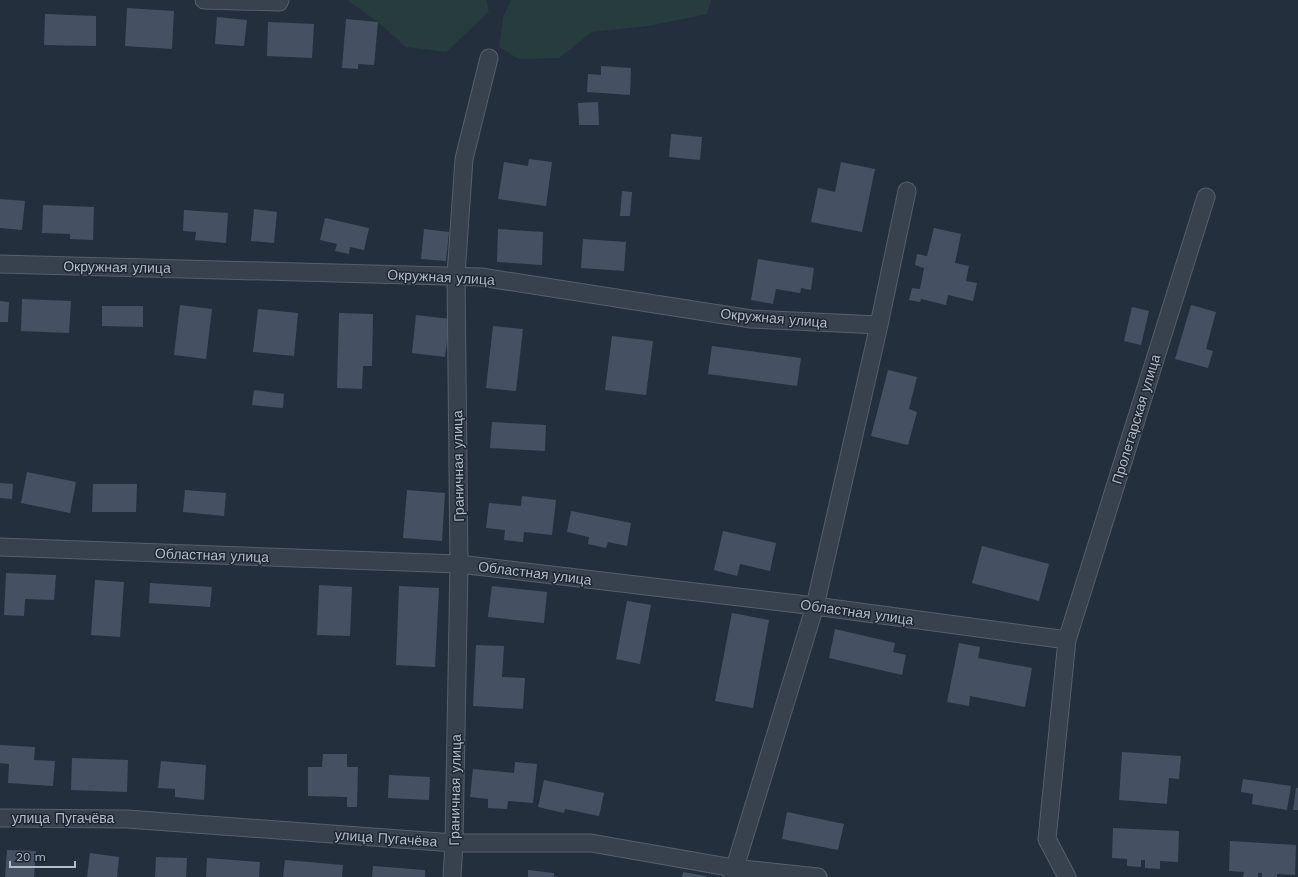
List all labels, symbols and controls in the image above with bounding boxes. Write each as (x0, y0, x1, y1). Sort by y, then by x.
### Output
street label: Окружная улица (63, 258, 171, 276)
street label: Окружная улица (387, 266, 495, 288)
street label: Окружная улица (720, 305, 828, 331)
street label: Пролетарская улица (1109, 352, 1163, 486)
street label: Граничная улица (449, 410, 467, 522)
street label: Областная улица (155, 545, 269, 565)
street label: Областная улица (477, 558, 593, 588)
street label: Областная улица (799, 596, 915, 628)
street label: Граничная улица (446, 734, 464, 846)
street label: улица Пугачёва (12, 810, 115, 826)
street label: улица Пугачёва (334, 826, 438, 850)
scale bar (10, 843, 75, 869)
text: 20 m (16, 850, 46, 864)

